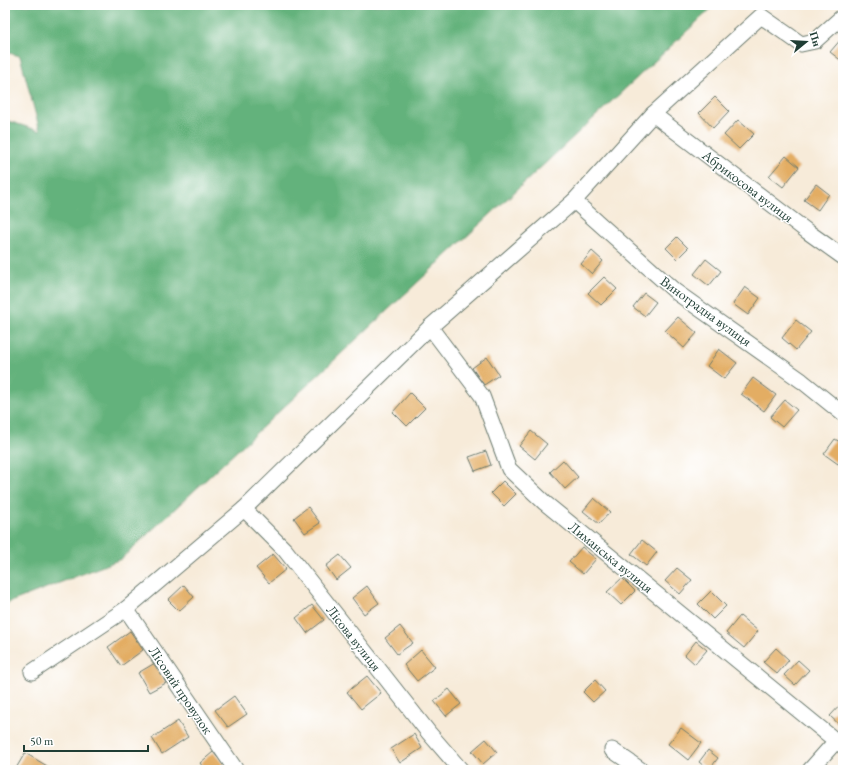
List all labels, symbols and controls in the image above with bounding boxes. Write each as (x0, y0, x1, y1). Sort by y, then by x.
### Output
north arrow (786, 22, 826, 62)
text: Пн (807, 30, 825, 49)
street label: Абрикосова вулиця (698, 145, 797, 226)
street label: Виноградна вулиця (657, 272, 755, 350)
street label: Лиманська вулиця (565, 517, 657, 597)
street label: Лісова вулиця (323, 601, 385, 675)
street label: Лісовий провулок (145, 643, 217, 738)
scale bar (24, 727, 148, 753)
text: 50 m (30, 733, 54, 749)

